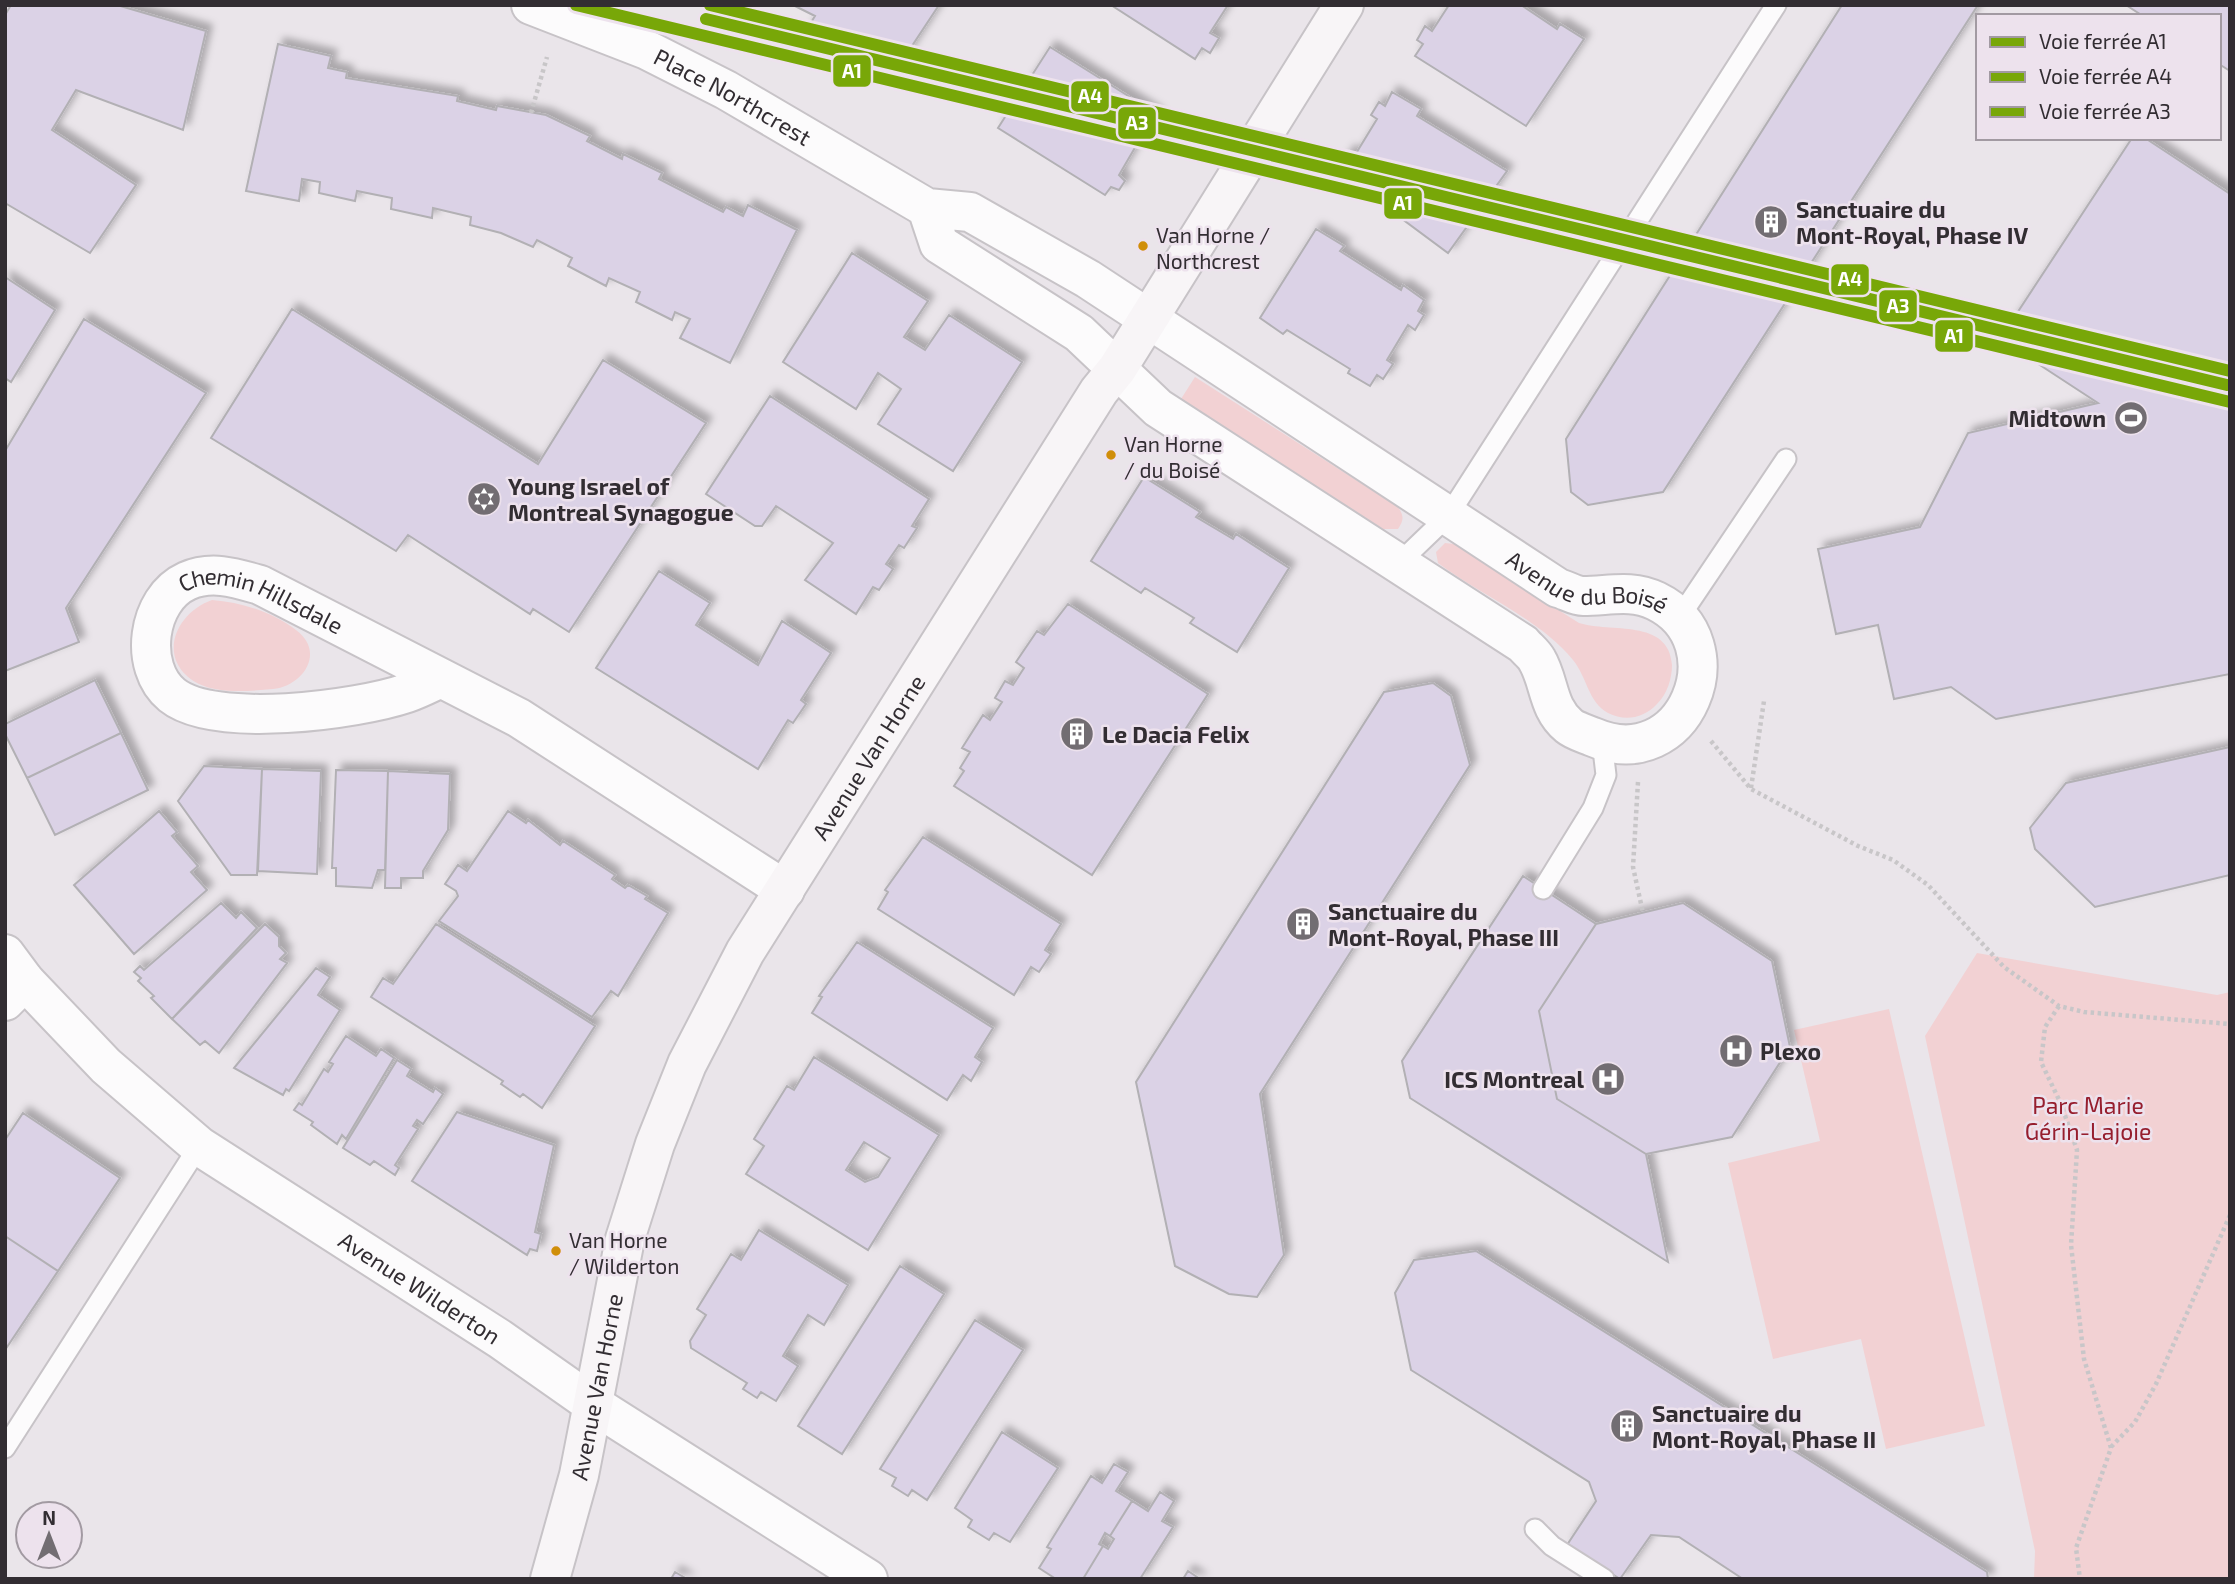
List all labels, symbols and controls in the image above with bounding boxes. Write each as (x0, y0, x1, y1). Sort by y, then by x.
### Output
legend (1976, 14, 2221, 140)
text: Voie ferrée A1 (2039, 28, 2167, 53)
street label: Place Northcrest (650, 42, 817, 151)
line badge: A1 (832, 54, 872, 88)
text: A1 (842, 59, 862, 82)
text: Voie ferrée A4 (2039, 63, 2172, 88)
line badge: A4 (1070, 80, 1110, 113)
text: A4 (1078, 84, 1102, 107)
text: Voie ferrée A3 (2039, 98, 2171, 123)
line badge: A3 (1117, 106, 1157, 140)
text: A3 (1125, 111, 1149, 134)
line badge: A1 (1383, 187, 1423, 220)
text: A1 (1393, 191, 1413, 214)
place label: Sanctuaire du Mont-Royal, Phase IV (1796, 195, 2029, 249)
building icon: Sanctuaire du Mont-Royal, Phase IV (1752, 203, 1790, 241)
place label: Van Horne / Northcrest (1156, 222, 1270, 273)
marker: Van Horne / Northcrest (1136, 239, 1150, 253)
line badge: A4 (1830, 263, 1870, 296)
text: A4 (1838, 267, 1862, 290)
line badge: A3 (1878, 289, 1918, 323)
text: A3 (1886, 294, 1910, 317)
line badge: A1 (1934, 319, 1974, 353)
text: A1 (1944, 324, 1964, 347)
sports icon: Midtown (2112, 399, 2150, 437)
place label: Midtown (2009, 404, 2106, 432)
place label: Van Horne / du Boisé (1124, 431, 1222, 482)
marker: Van Horne / du Boisé (1104, 448, 1118, 462)
place label: Young Israel of Montreal Synagogue (508, 472, 734, 526)
synagogue icon: Young Israel of Montreal Synagogue (465, 480, 503, 518)
street label: Avenue du Boisé (1501, 544, 1673, 619)
street label: Chemin Hillsdale (173, 561, 348, 639)
street label: Avenue Van Horne (806, 669, 931, 845)
building icon: Le Dacia Felix (1058, 715, 1096, 753)
place label: Le Dacia Felix (1102, 720, 1250, 748)
place label: Sanctuaire du Mont-Royal, Phase III (1328, 897, 1559, 951)
building icon: Sanctuaire du Mont-Royal, Phase III (1284, 905, 1322, 943)
hospital icon: Plexo (1717, 1032, 1755, 1070)
place label: Plexo (1760, 1037, 1821, 1065)
hospital icon: ICS Montreal (1589, 1060, 1627, 1098)
place label: ICS Montreal (1444, 1065, 1584, 1093)
park label: Parc Marie Gérin-Lajoie (2025, 1091, 2151, 1145)
street label: Avenue Wilderton (334, 1226, 506, 1350)
place label: Van Horne / Wilderton (569, 1227, 679, 1278)
marker: Van Horne / Wilderton (549, 1244, 563, 1258)
street label: Avenue Van Horne (564, 1291, 628, 1482)
place label: Sanctuaire du Mont-Royal, Phase II (1652, 1399, 1876, 1453)
building icon: Sanctuaire du Mont-Royal, Phase II (1608, 1407, 1646, 1445)
north arrow (14, 1500, 84, 1570)
text: N (42, 1506, 56, 1529)

